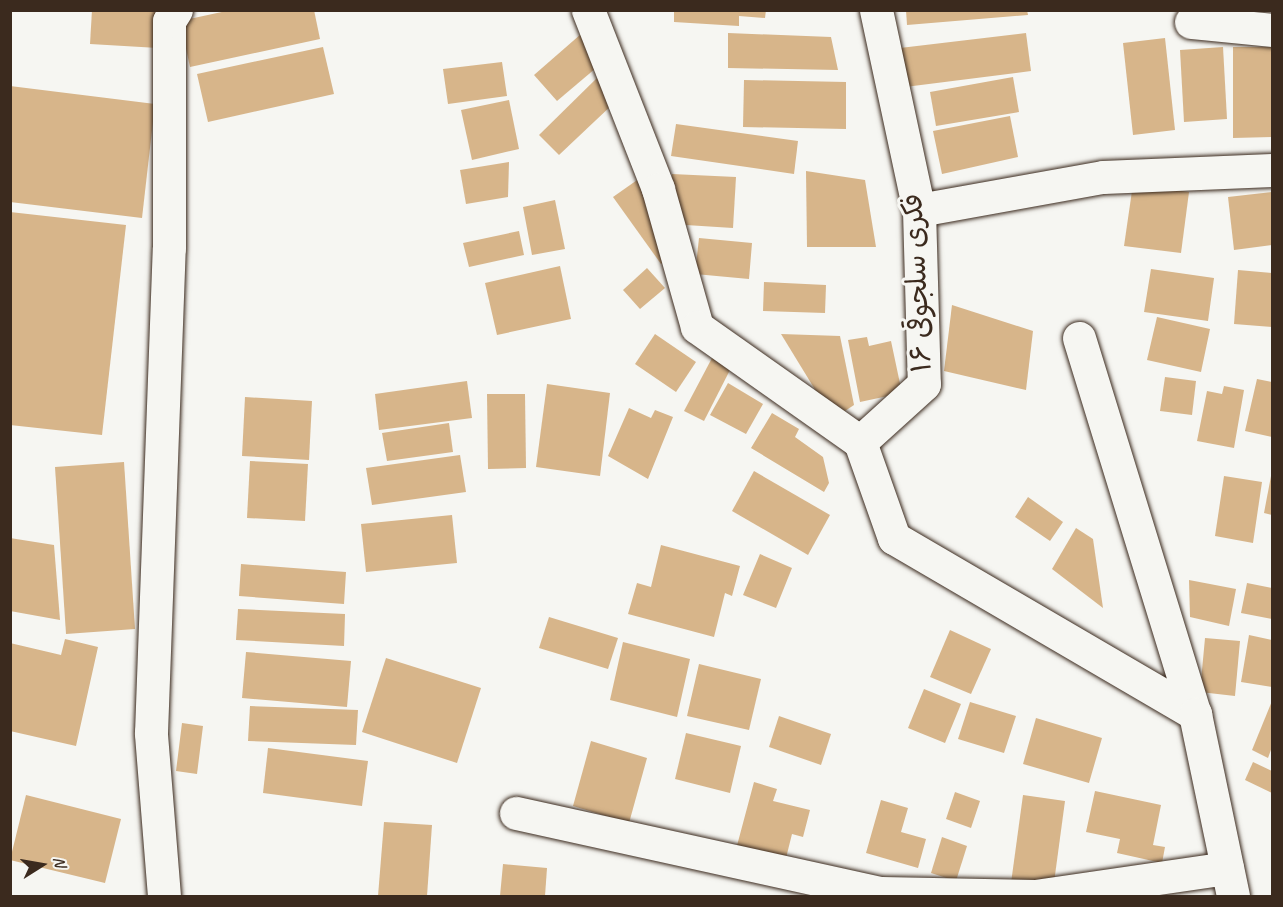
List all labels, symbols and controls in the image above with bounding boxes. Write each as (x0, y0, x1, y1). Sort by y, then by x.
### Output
street label: فکری سلجوقی ۱۶ (896, 193, 938, 373)
north arrow (12, 835, 72, 895)
text: N (49, 855, 70, 868)

